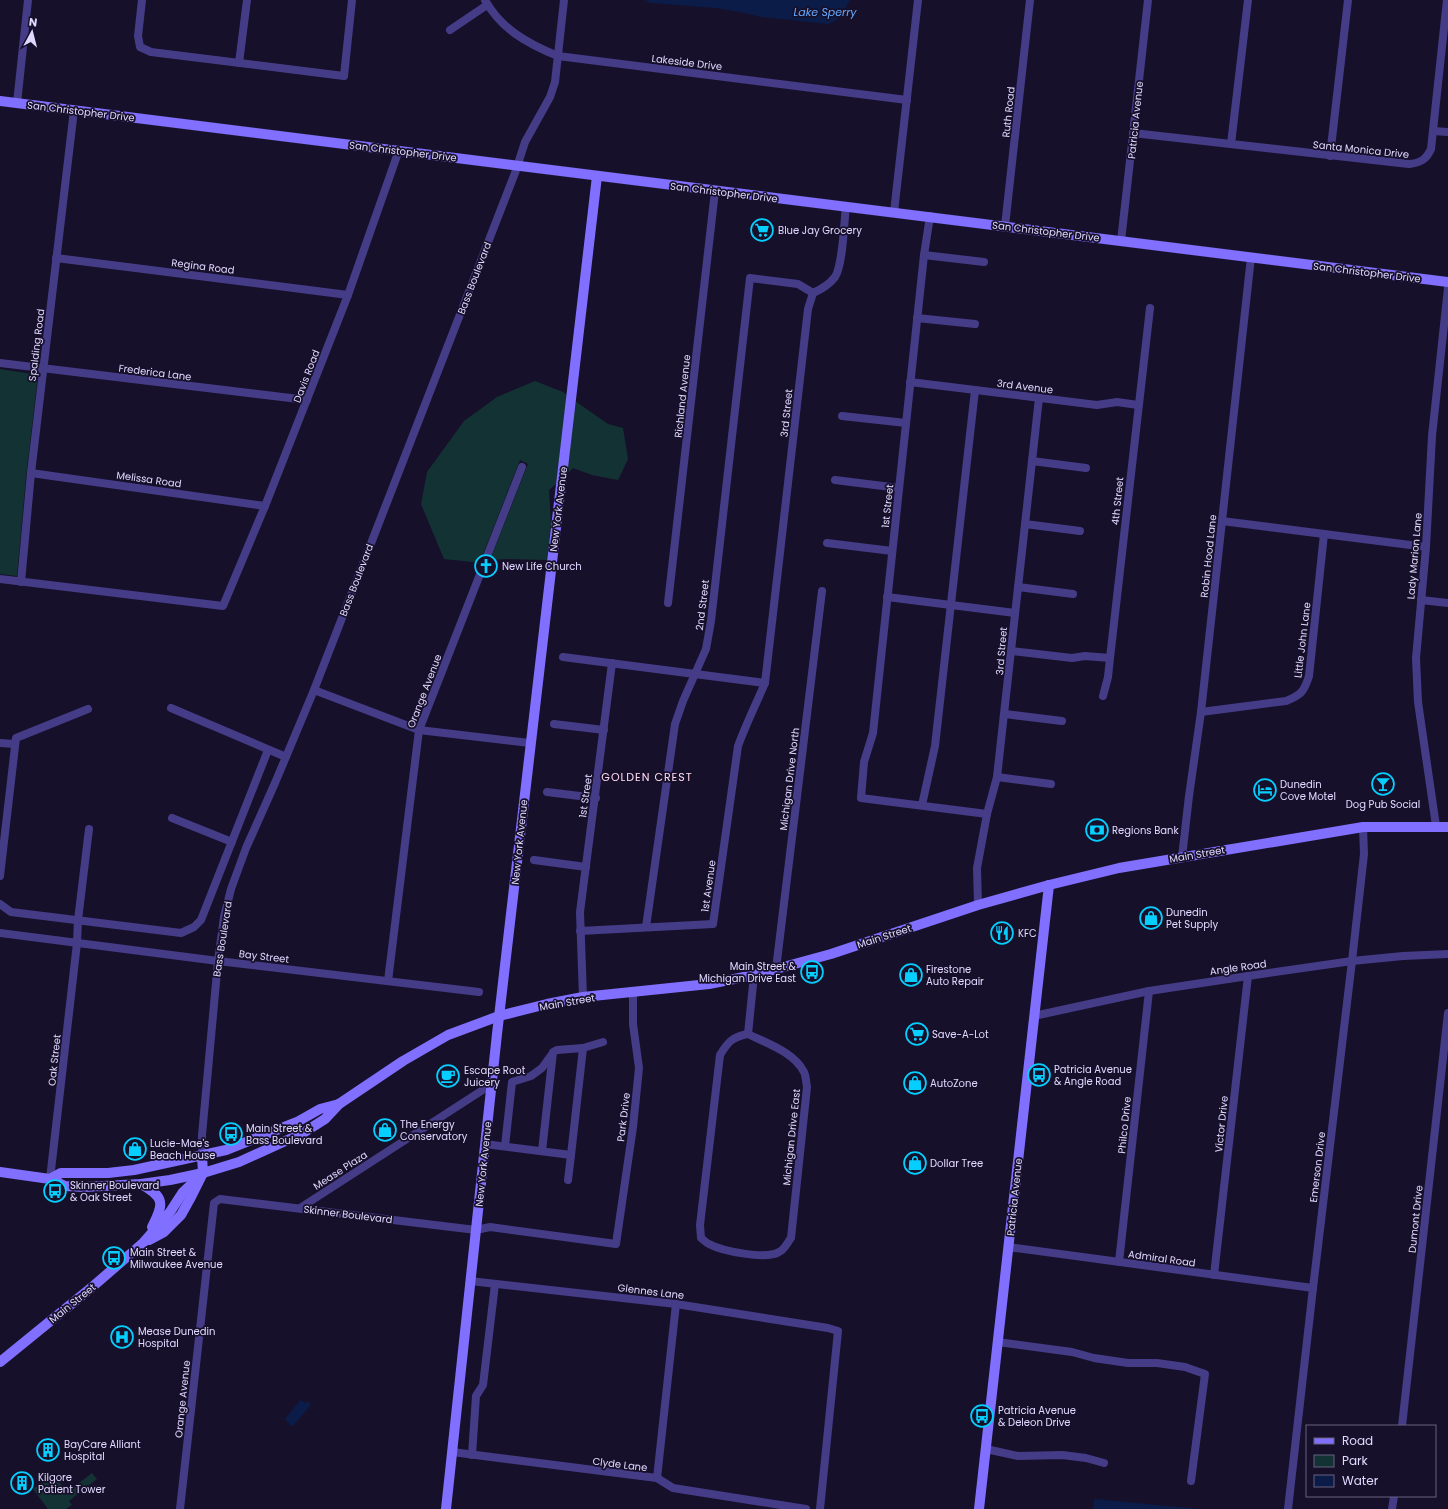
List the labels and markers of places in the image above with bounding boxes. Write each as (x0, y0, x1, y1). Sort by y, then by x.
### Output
supermarket icon: Blue Jay Grocery (749, 217, 775, 243)
place label: Blue Jay Grocery (778, 223, 862, 238)
church icon: New Life Church (473, 553, 499, 579)
place label: New Life Church (502, 559, 582, 574)
bar icon: Dog Pub Social (1370, 771, 1396, 797)
hotel icon: Dunedin Cove Motel (1252, 777, 1278, 803)
place label: Dunedin Cove Motel (1280, 777, 1336, 804)
place label: Dog Pub Social (1346, 797, 1420, 812)
bank icon: Regions Bank (1084, 817, 1110, 843)
place label: Regions Bank (1112, 823, 1179, 838)
shop icon: Dunedin Pet Supply (1138, 905, 1164, 931)
place label: Dunedin Pet Supply (1166, 905, 1219, 932)
restaurant icon: KFC (989, 920, 1015, 946)
place label: KFC (1018, 926, 1037, 941)
place label: Main Street & Michigan Drive East (699, 959, 797, 986)
bus stop icon: Main Street & Michigan Drive East (799, 959, 825, 985)
shop icon: Firestone Auto Repair (898, 962, 924, 988)
place label: Firestone Auto Repair (926, 962, 984, 989)
supermarket icon: Save-A-Lot (904, 1021, 930, 1047)
place label: Save-A-Lot (932, 1027, 989, 1042)
bus stop icon: Patricia Avenue & Angle Road (1026, 1062, 1052, 1088)
place label: Patricia Avenue & Angle Road (1054, 1062, 1132, 1089)
cafe icon: Escape Root Juicery (435, 1063, 461, 1089)
place label: Escape Root Juicery (464, 1063, 526, 1090)
shop icon: AutoZone (902, 1070, 928, 1096)
place label: AutoZone (930, 1076, 978, 1091)
shop icon: The Energy Conservatory (372, 1117, 398, 1143)
place label: The Energy Conservatory (400, 1117, 468, 1144)
bus stop icon: Main Street & Bass Boulevard (218, 1121, 244, 1147)
place label: Main Street & Bass Boulevard (246, 1121, 322, 1148)
shop icon: Lucie-Mae's Beach House (122, 1136, 148, 1162)
place label: Lucie-Mae's Beach House (150, 1136, 215, 1163)
shop icon: Dollar Tree (902, 1150, 928, 1176)
place label: Dollar Tree (930, 1156, 983, 1171)
bus stop icon: Skinner Boulevard & Oak Street (42, 1178, 68, 1204)
place label: Skinner Boulevard & Oak Street (70, 1178, 159, 1205)
bus stop icon: Main Street & Milwaukee Avenue (101, 1245, 127, 1271)
place label: Main Street & Milwaukee Avenue (130, 1245, 223, 1272)
hospital icon: Mease Dunedin Hospital (109, 1324, 135, 1350)
place label: Mease Dunedin Hospital (138, 1324, 215, 1351)
bus stop icon: Patricia Avenue & Deleon Drive (969, 1403, 995, 1429)
place label: Patricia Avenue & Deleon Drive (998, 1403, 1076, 1430)
building icon: BayCare Alliant Hospital (35, 1437, 61, 1463)
place label: BayCare Alliant Hospital (64, 1437, 141, 1464)
building icon: Kilgore Patient Tower (9, 1470, 35, 1496)
place label: Kilgore Patient Tower (38, 1470, 106, 1497)

